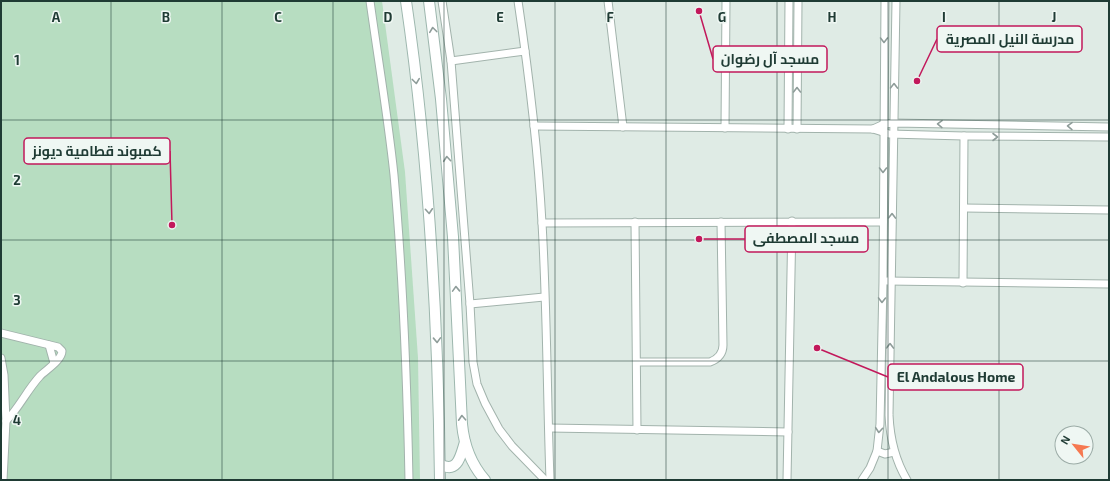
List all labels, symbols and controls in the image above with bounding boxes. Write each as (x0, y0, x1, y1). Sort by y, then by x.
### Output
text: A (52, 9, 61, 25)
text: B (162, 9, 170, 25)
text: C (274, 9, 282, 25)
text: D (384, 9, 393, 25)
text: E (496, 9, 504, 25)
text: F (606, 9, 614, 25)
text: G (718, 9, 726, 25)
text: H (828, 9, 837, 25)
text: I (942, 9, 946, 25)
text: J (1052, 9, 1056, 25)
callout: مدرسة النيل المصرية (937, 26, 1082, 52)
one-way arrow (429, 27, 438, 33)
text: مدرسة النيل المصرية (946, 30, 1074, 48)
one-way arrow (880, 37, 888, 43)
callout: مسجد آل رضوان (713, 46, 827, 72)
text: مسجد آل رضوان (721, 50, 819, 68)
text: 1 (14, 52, 20, 68)
one-way arrow (412, 78, 421, 84)
one-way arrow (890, 83, 899, 89)
one-way arrow (793, 87, 801, 93)
one-way arrow (937, 119, 943, 128)
one-way arrow (1067, 122, 1073, 130)
one-way arrow (992, 133, 998, 141)
callout: كمبوند قطامية ديونز (24, 138, 170, 164)
text: كمبوند قطامية ديونز (31, 142, 162, 160)
one-way arrow (442, 156, 451, 162)
one-way arrow (879, 167, 887, 173)
text: 2 (13, 172, 21, 188)
one-way arrow (424, 208, 433, 214)
one-way arrow (888, 213, 896, 219)
callout: مسجد المصطفى (745, 226, 868, 252)
text: مسجد المصطفى (753, 229, 859, 247)
one-way arrow (451, 286, 460, 292)
text: 3 (13, 292, 21, 308)
one-way arrow (878, 297, 886, 303)
one-way arrow (432, 337, 441, 343)
one-way arrow (886, 343, 894, 349)
callout: El Andalous Home (888, 364, 1023, 390)
text: El Andalous Home (897, 368, 1015, 385)
text: 4 (13, 412, 21, 428)
one-way arrow (457, 415, 466, 421)
north arrow (1054, 425, 1094, 465)
one-way arrow (875, 427, 884, 433)
text: N (1057, 433, 1073, 446)

